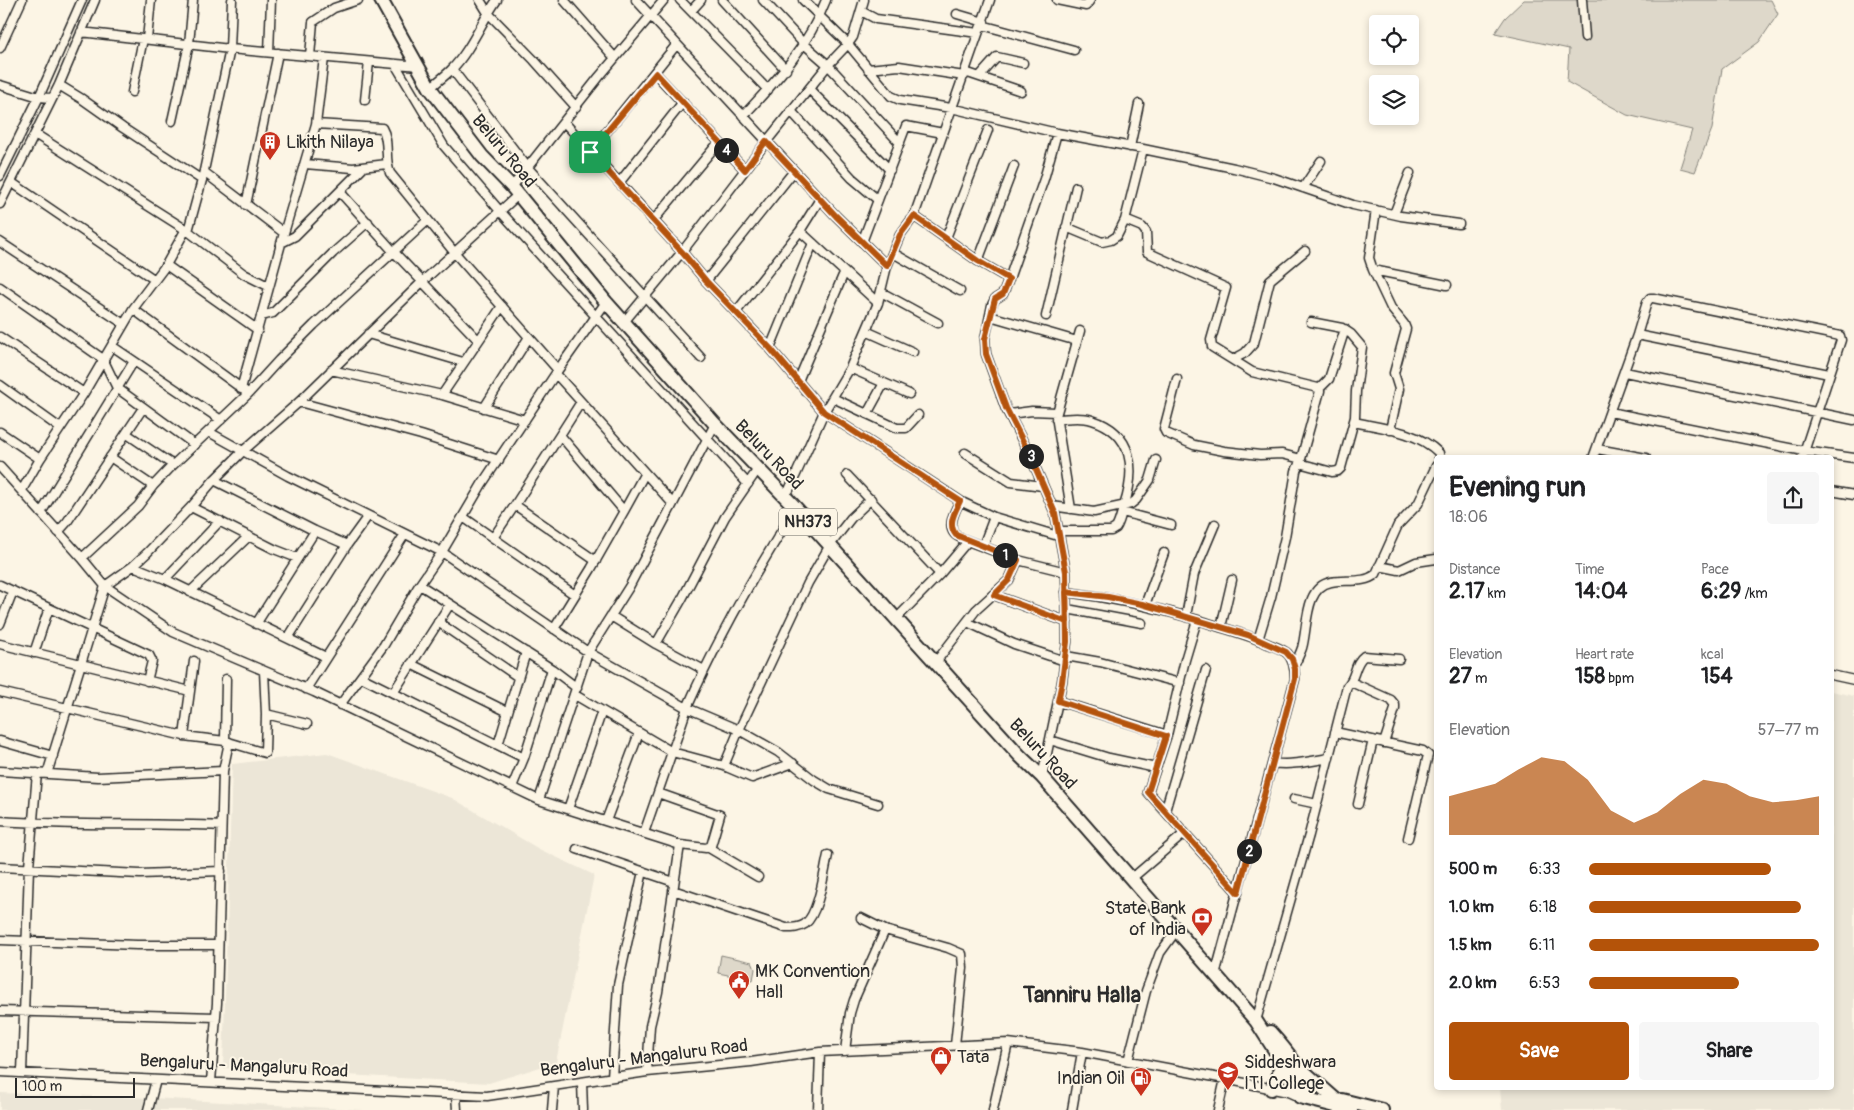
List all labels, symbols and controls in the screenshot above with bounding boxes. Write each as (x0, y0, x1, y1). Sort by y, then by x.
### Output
map controls (1369, 15, 1419, 125)
button: locate (1369, 15, 1419, 65)
button: layers (1369, 75, 1419, 125)
street label: Beluru Road (467, 109, 541, 193)
building icon: Likith Nilaya (258, 130, 282, 161)
place label: Likith Nilaya (286, 131, 374, 154)
pin (569, 131, 611, 173)
icon: arrive (576, 138, 604, 166)
pin: 4 (714, 138, 738, 162)
text: 4 (722, 142, 731, 159)
street label: Beluru Road (730, 415, 808, 495)
pin: 3 (1018, 444, 1044, 468)
text: 3 (1028, 448, 1035, 465)
text: Evening run (1449, 470, 1586, 505)
button: share (1767, 472, 1819, 524)
text: 18:06 (1449, 507, 1488, 527)
road number: NH373 (779, 508, 837, 536)
pin: 1 (992, 542, 1018, 568)
text: 1 (1003, 547, 1008, 564)
text: Distance (1449, 561, 1500, 578)
text: Time (1575, 561, 1604, 578)
text: Pace (1701, 561, 1729, 578)
text: 2.17 (1449, 578, 1485, 605)
text: 14:04 (1575, 578, 1628, 605)
text: 6:29 (1701, 578, 1741, 605)
text: km (1485, 585, 1506, 602)
text: /km (1741, 585, 1768, 602)
text: Elevation (1449, 646, 1502, 663)
text: Heart rate (1575, 646, 1634, 663)
text: kcal (1701, 646, 1724, 663)
text: 27 (1449, 663, 1472, 690)
text: 158 (1575, 663, 1605, 690)
text: 154 (1701, 663, 1733, 690)
text: m (1472, 670, 1487, 687)
text: bpm (1605, 670, 1634, 687)
street label: Beluru Road (1004, 714, 1082, 794)
text: Elevation (1449, 720, 1510, 740)
text: 57–77 m (1758, 720, 1819, 740)
pin: 2 (1236, 838, 1262, 864)
text: 2 (1246, 843, 1253, 860)
text: 500 m (1449, 859, 1497, 879)
text: 6:33 (1529, 859, 1560, 879)
place label: State Bank of India (1105, 897, 1186, 941)
text: 1.0 km (1449, 897, 1494, 917)
text: 6:18 (1529, 897, 1557, 917)
bank icon: State Bank of India (1190, 906, 1214, 937)
text: 1.5 km (1449, 935, 1492, 955)
text: 6:11 (1529, 935, 1555, 955)
place label: MK Convention Hall (755, 960, 870, 1004)
public building icon: MK Convention Hall (727, 969, 751, 1000)
text: 2.0 km (1449, 973, 1497, 993)
text: 6:53 (1529, 973, 1560, 993)
district label: Tanniru Halla (1022, 981, 1141, 1009)
button: Save (1449, 1022, 1629, 1080)
button: Share (1639, 1022, 1819, 1080)
street label: Bengaluru - Mangaluru Road (539, 1034, 749, 1082)
shop icon: Tata (929, 1045, 953, 1076)
place label: Tata (957, 1046, 989, 1069)
street label: Bengaluru - Mangaluru Road (139, 1049, 349, 1083)
place label: Siddeshwara ITI College (1244, 1051, 1336, 1095)
school or university icon: Siddeshwara ITI College (1216, 1060, 1240, 1091)
fuel station icon: Indian Oil (1129, 1066, 1153, 1097)
place label: Indian Oil (1057, 1067, 1125, 1090)
scale bar (15, 1075, 135, 1098)
text: 100 m (22, 1078, 62, 1095)

